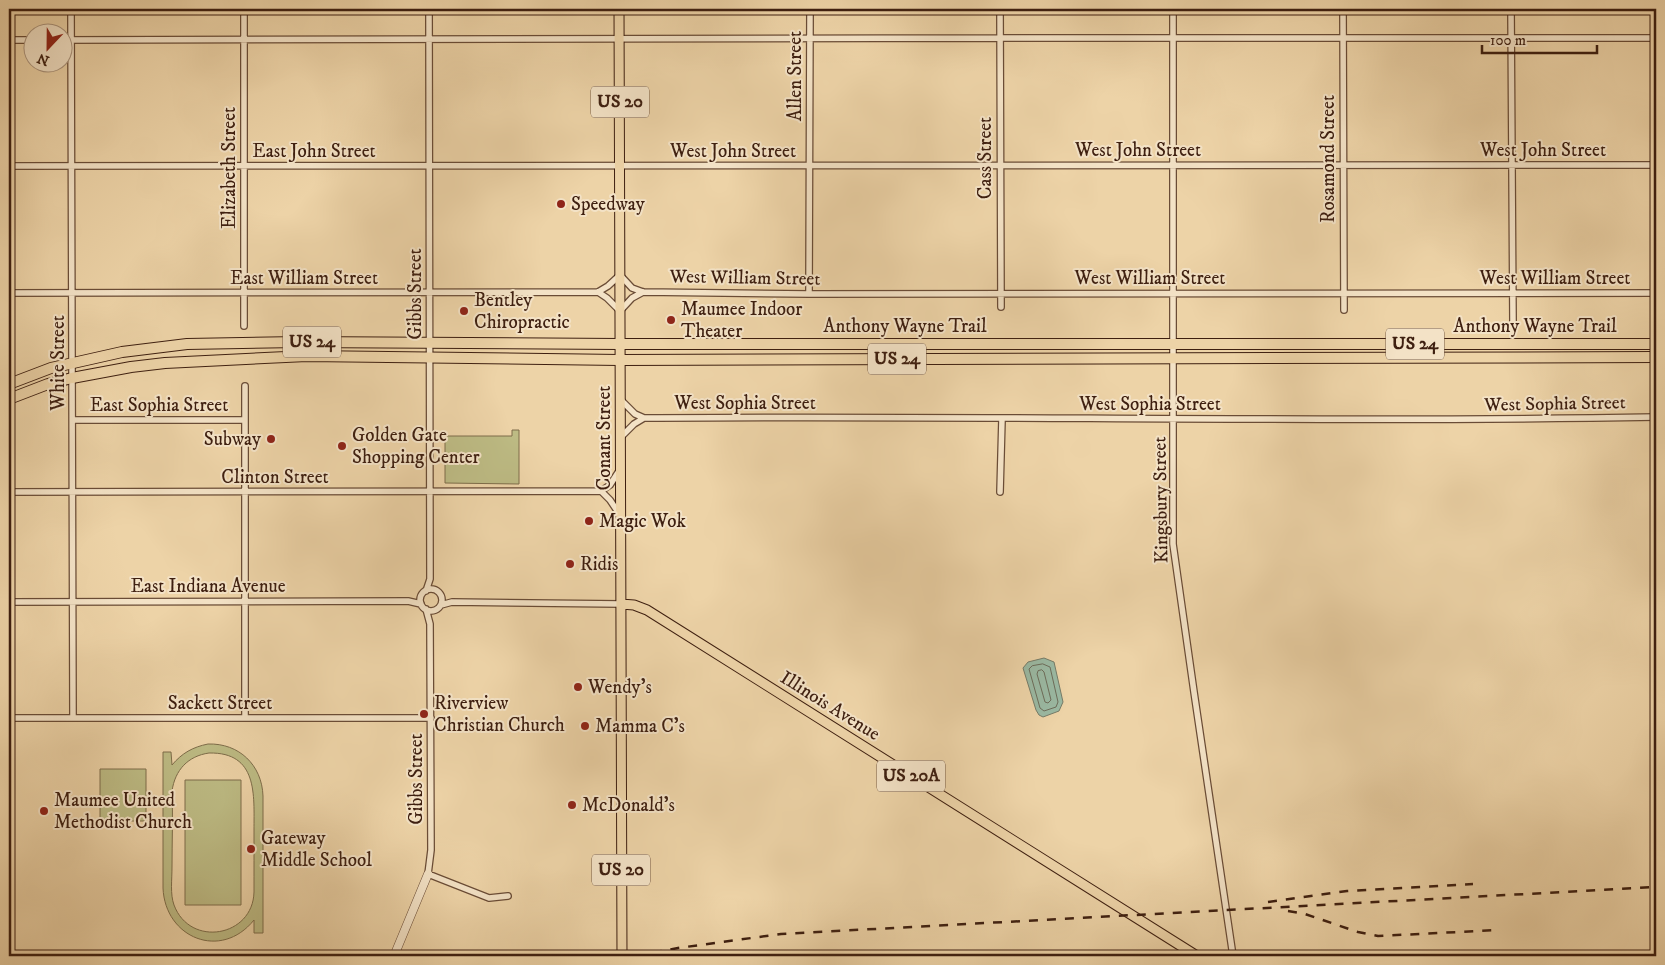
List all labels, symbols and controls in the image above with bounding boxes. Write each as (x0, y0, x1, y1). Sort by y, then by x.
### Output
north arrow (22, 22, 72, 72)
scale bar (1482, 22, 1598, 54)
street label: Allen Street (784, 31, 807, 121)
text: 100 m (1490, 31, 1526, 50)
text: N (34, 48, 52, 70)
road number: US 20 (591, 86, 649, 118)
street label: Rosamond Street (1317, 95, 1340, 223)
street label: Elizabeth Street (218, 107, 241, 229)
street label: Cass Street (974, 117, 997, 199)
street label: West John Street (1074, 139, 1201, 162)
street label: West John Street (1479, 139, 1606, 162)
street label: East John Street (252, 140, 376, 163)
street label: West John Street (669, 140, 796, 163)
place label: Speedway (571, 193, 646, 216)
marker: Speedway (555, 198, 567, 210)
street label: Gibbs Street (404, 248, 427, 340)
street label: West William Street (668, 265, 821, 291)
street label: East William Street (230, 267, 378, 290)
street label: West William Street (1074, 267, 1225, 290)
street label: West William Street (1479, 267, 1630, 290)
place label: Bentley Chiropractic (474, 289, 570, 334)
place label: Maumee Indoor Theater (681, 298, 802, 343)
marker: Bentley Chiropractic (458, 305, 470, 317)
marker: Maumee Indoor Theater (665, 314, 677, 326)
street label: White Street (47, 315, 70, 412)
street label: Anthony Wayne Trail (823, 315, 987, 338)
street label: Anthony Wayne Trail (1453, 315, 1617, 338)
road number: US 24 (283, 327, 341, 358)
road number: US 24 (1386, 328, 1444, 359)
road number: US 24 (868, 344, 926, 374)
street label: Conant Street (593, 386, 616, 490)
street label: West Sophia Street (1483, 391, 1626, 417)
street label: West Sophia Street (673, 392, 816, 415)
street label: West Sophia Street (1078, 393, 1221, 416)
street label: East Sophia Street (90, 394, 228, 417)
place label: Golden Gate Shopping Center (352, 424, 480, 469)
place label: Subway (204, 428, 262, 451)
marker: Subway (265, 433, 277, 445)
street label: Kingsbury Street (1148, 436, 1174, 564)
marker: Golden Gate Shopping Center (336, 440, 348, 452)
street label: Clinton Street (221, 466, 329, 489)
place label: Magic Wok (599, 510, 686, 533)
marker: Magic Wok (583, 515, 595, 527)
place label: Ridis (580, 553, 618, 576)
marker: Ridis (564, 558, 576, 570)
street label: East Indiana Avenue (130, 575, 286, 598)
street label: Illinois Avenue (776, 666, 884, 746)
place label: Wendy's (587, 676, 652, 699)
marker: Wendy's (572, 681, 584, 693)
street label: Sackett Street (168, 692, 272, 715)
place label: Riverview Christian Church (434, 692, 565, 737)
marker: Riverview Christian Church (418, 708, 430, 720)
place label: Mamma C's (595, 715, 685, 738)
marker: Mamma C's (579, 720, 591, 732)
street label: Gibbs Street (405, 733, 428, 825)
road number: US 20A (877, 760, 945, 791)
place label: Maumee United Methodist Church (54, 789, 192, 834)
place label: McDonald's (582, 794, 675, 817)
marker: McDonald's (566, 799, 578, 811)
marker: Maumee United Methodist Church (38, 805, 50, 817)
place label: Gateway Middle School (261, 827, 372, 872)
marker: Gateway Middle School (245, 843, 257, 855)
road number: US 20 (592, 854, 650, 886)

